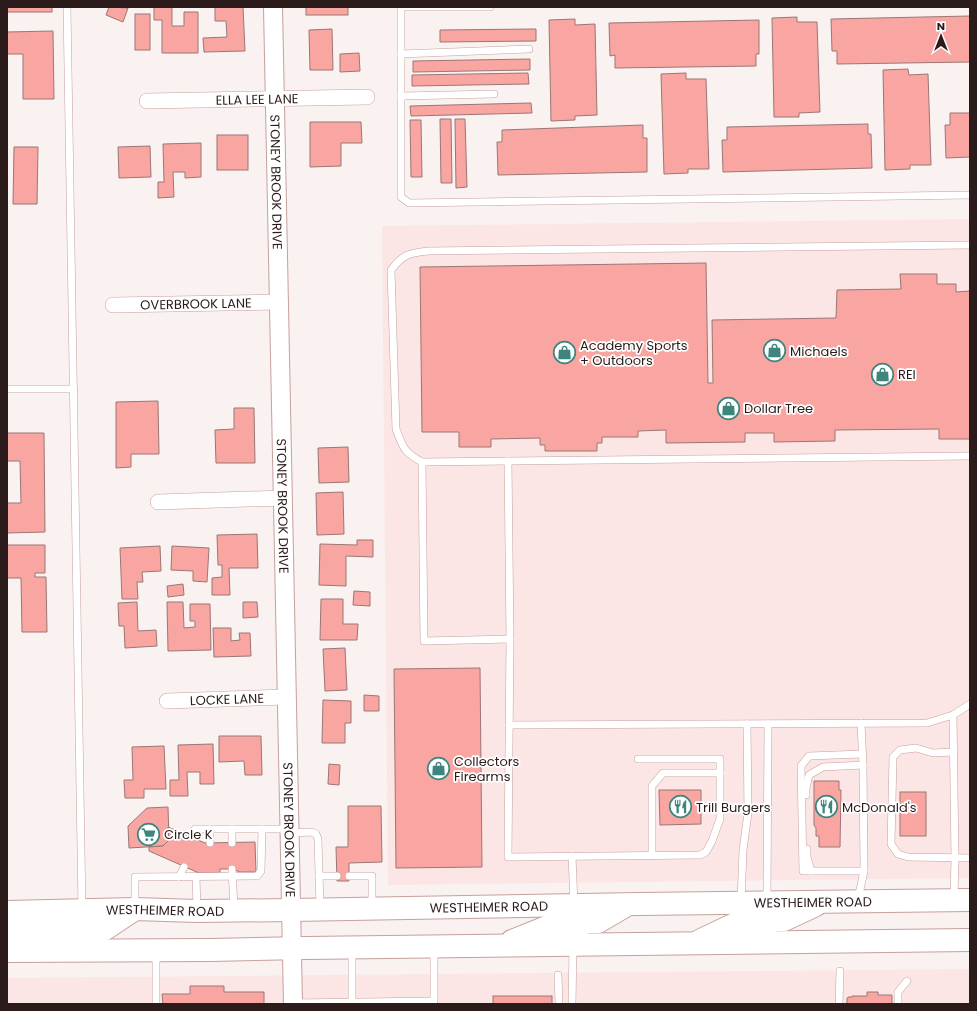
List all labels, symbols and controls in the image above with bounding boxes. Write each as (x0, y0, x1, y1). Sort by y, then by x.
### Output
north arrow (921, 16, 961, 56)
text: N (937, 18, 945, 34)
street label: ELLA LEE LANE (215, 89, 299, 110)
street label: STONEY BROOK DRIVE (265, 114, 287, 250)
street label: OVERBROOK LANE (140, 293, 252, 315)
place label: Academy Sports + Outdoors (580, 336, 688, 370)
shop icon: Michaels (761, 338, 787, 364)
shop icon: Academy Sports + Outdoors (551, 339, 577, 365)
place label: Michaels (790, 342, 848, 361)
shop icon: REI (869, 361, 895, 387)
place label: REI (898, 365, 916, 384)
shop icon: Dollar Tree (716, 395, 742, 421)
place label: Dollar Tree (744, 399, 813, 418)
street label: STONEY BROOK DRIVE (272, 438, 293, 574)
street label: LOCKE LANE (190, 689, 264, 710)
place label: Collectors Firearms (454, 752, 520, 786)
shop icon: Collectors Firearms (425, 755, 451, 781)
street label: STONEY BROOK DRIVE (278, 762, 300, 898)
restaurant icon: Trill Burgers (667, 794, 693, 820)
restaurant icon: McDonald's (814, 794, 840, 820)
place label: Trill Burgers (696, 798, 771, 817)
place label: McDonald's (842, 798, 917, 817)
supermarket icon: Circle K (136, 821, 162, 847)
place label: Circle K (164, 825, 213, 844)
street label: WESTHEIMER ROAD (754, 892, 872, 913)
street label: WESTHEIMER ROAD (430, 897, 548, 918)
street label: WESTHEIMER ROAD (106, 900, 224, 921)

